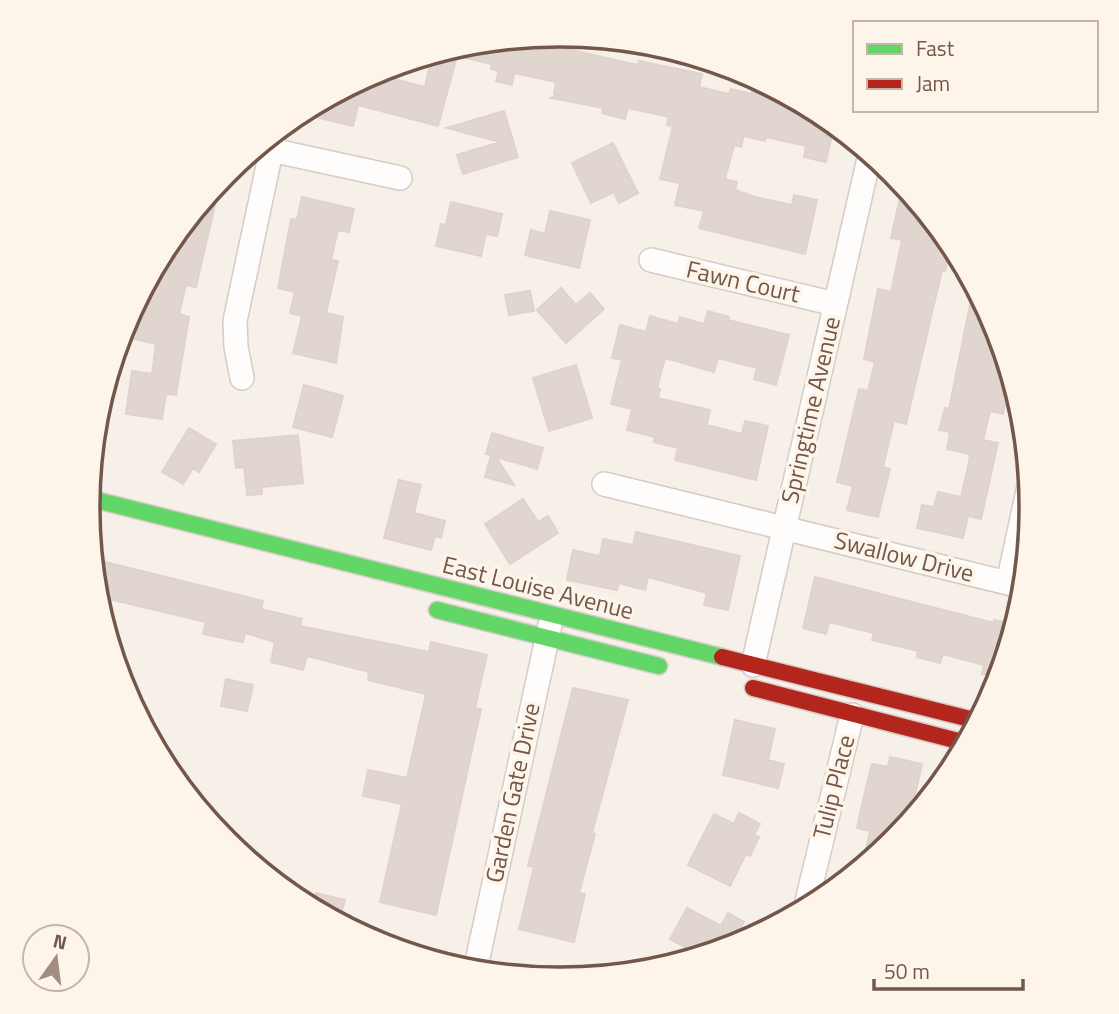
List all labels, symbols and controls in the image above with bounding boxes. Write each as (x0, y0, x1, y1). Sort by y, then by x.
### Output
legend (853, 21, 1098, 112)
text: Fast (916, 32, 955, 64)
text: Jam (916, 67, 950, 99)
street label: Fawn Court (683, 251, 804, 312)
street label: Springtime Avenue (771, 313, 849, 507)
street label: Swallow Drive (831, 521, 978, 591)
street label: East Louise Avenue (439, 546, 638, 628)
street label: Garden Gate Drive (475, 700, 549, 886)
street label: Tulip Place (803, 731, 863, 843)
north arrow (21, 923, 91, 993)
text: N (50, 925, 70, 957)
scale bar (874, 948, 1023, 992)
text: 50 m (884, 955, 930, 987)

